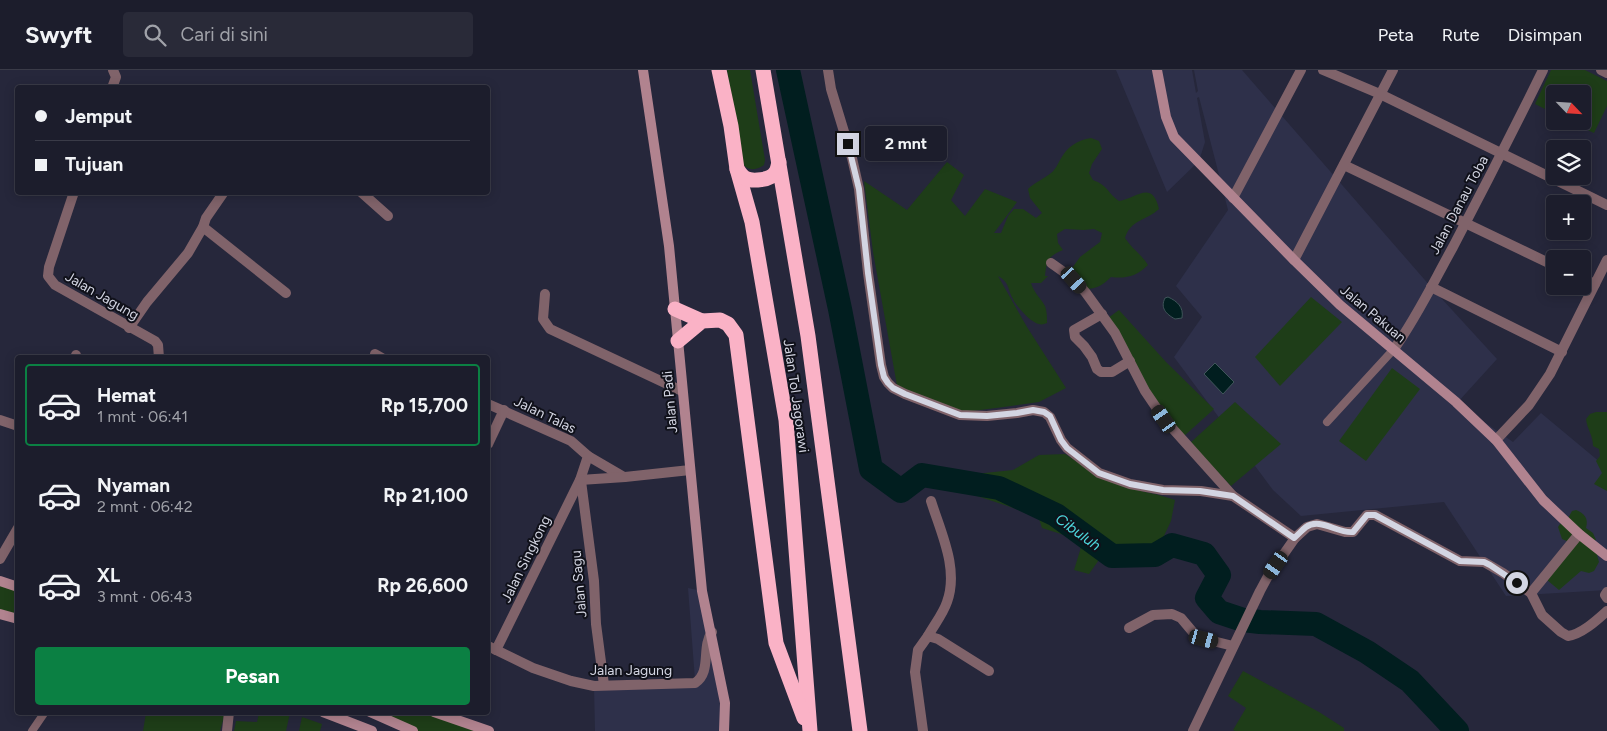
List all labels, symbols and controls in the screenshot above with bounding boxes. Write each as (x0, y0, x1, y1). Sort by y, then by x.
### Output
search box (123, 12, 473, 57)
text: Swyft (25, 20, 93, 49)
icon: search (141, 21, 169, 49)
text: Cari di sini (181, 23, 268, 46)
text: Peta (1378, 24, 1414, 46)
text: Rute (1442, 24, 1480, 46)
text: Disimpan (1508, 24, 1582, 46)
north arrow (1546, 85, 1591, 130)
map controls (1546, 85, 1591, 295)
text: Jemput (65, 105, 132, 128)
callout: 2 mnt (866, 126, 948, 162)
route end (837, 133, 859, 155)
text: 2 mnt (885, 134, 927, 153)
button: layers (1546, 140, 1591, 185)
text: Tujuan (65, 153, 123, 176)
street label: Jalan Danau Toba (1426, 153, 1492, 257)
button: + (1546, 195, 1591, 240)
button: − (1546, 250, 1591, 295)
car (1058, 264, 1089, 296)
street label: Jalan Jagung (62, 268, 142, 324)
street label: Jalan Pakuan (1337, 282, 1409, 347)
street label: Jalan Tol Jagorawi (780, 338, 812, 454)
street label: Jalan Padi (659, 370, 681, 434)
icon: car (37, 383, 82, 428)
text: Hemat (97, 384, 156, 407)
street label: Jalan Talas (511, 393, 579, 437)
text: Rp 15,700 (381, 394, 468, 417)
car (1149, 402, 1178, 436)
text: 1 mnt · 06:41 (97, 407, 188, 426)
icon: car (37, 473, 82, 518)
text: Nyaman (97, 474, 170, 497)
text: Rp 21,100 (383, 484, 468, 507)
text: 2 mnt · 06:42 (97, 497, 193, 516)
water label: Cibuluh (1052, 510, 1104, 554)
street label: Jalan Singkong (498, 513, 554, 605)
car (1261, 548, 1290, 582)
street label: Jalan Sagu (568, 550, 590, 618)
icon: car (37, 563, 82, 608)
text: XL (97, 564, 120, 587)
route start (1506, 572, 1528, 594)
text: Rp 26,600 (377, 574, 468, 597)
text: 3 mnt · 06:43 (97, 587, 192, 606)
car (1187, 628, 1220, 650)
button: Pesan (35, 647, 470, 705)
street label: Jalan Jagung (590, 662, 672, 679)

